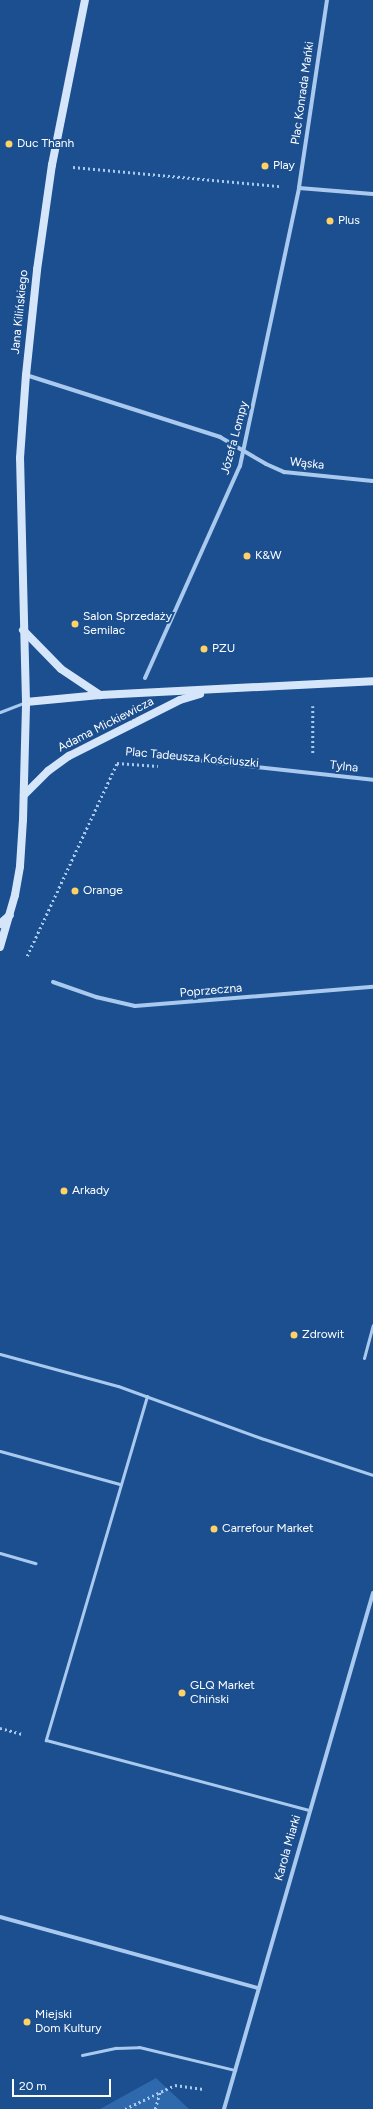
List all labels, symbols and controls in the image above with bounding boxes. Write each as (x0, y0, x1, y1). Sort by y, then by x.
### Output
street label: Plac Konrada Mańki (289, 41, 317, 145)
place label: Duc Thanh (17, 137, 74, 151)
marker: Duc Thanh (4, 139, 14, 149)
place label: Play (273, 159, 295, 173)
marker: Play (260, 161, 270, 171)
place label: Plus (338, 214, 360, 228)
marker: Plus (325, 216, 335, 226)
street label: Jana Kilińskiego (8, 269, 32, 355)
street label: Józefa Lompy (218, 400, 252, 476)
street label: Wąska (289, 455, 325, 473)
place label: K&W (255, 549, 282, 563)
marker: K&W (242, 551, 252, 561)
place label: Salon Sprzedaży Semilac (83, 610, 172, 638)
marker: Salon Sprzedaży Semilac (70, 619, 80, 629)
place label: PZU (212, 642, 235, 656)
marker: PZU (199, 644, 209, 654)
street label: Adama Mickiewicza (56, 695, 156, 755)
street label: Plac Tadeusza Kościuszki (125, 745, 259, 771)
street label: Tylna (329, 758, 359, 776)
place label: Orange (83, 884, 123, 898)
marker: Orange (70, 886, 80, 896)
street label: Poprzeczna (179, 981, 243, 1001)
place label: Arkady (72, 1184, 109, 1198)
marker: Arkady (59, 1186, 69, 1196)
place label: Zdrowit (302, 1328, 344, 1342)
marker: Zdrowit (289, 1330, 299, 1340)
place label: Carrefour Market (222, 1522, 314, 1536)
marker: Carrefour Market (209, 1524, 219, 1534)
place label: GLQ Market Chiński (190, 1679, 255, 1707)
marker: GLQ Market Chiński (177, 1688, 187, 1698)
street label: Karola Miarki (272, 1813, 304, 1883)
place label: Miejski Dom Kultury (35, 2008, 102, 2036)
marker: Miejski Dom Kultury (22, 2017, 32, 2027)
scale bar (14, 2071, 113, 2097)
text: 20 m (19, 2079, 47, 2093)

